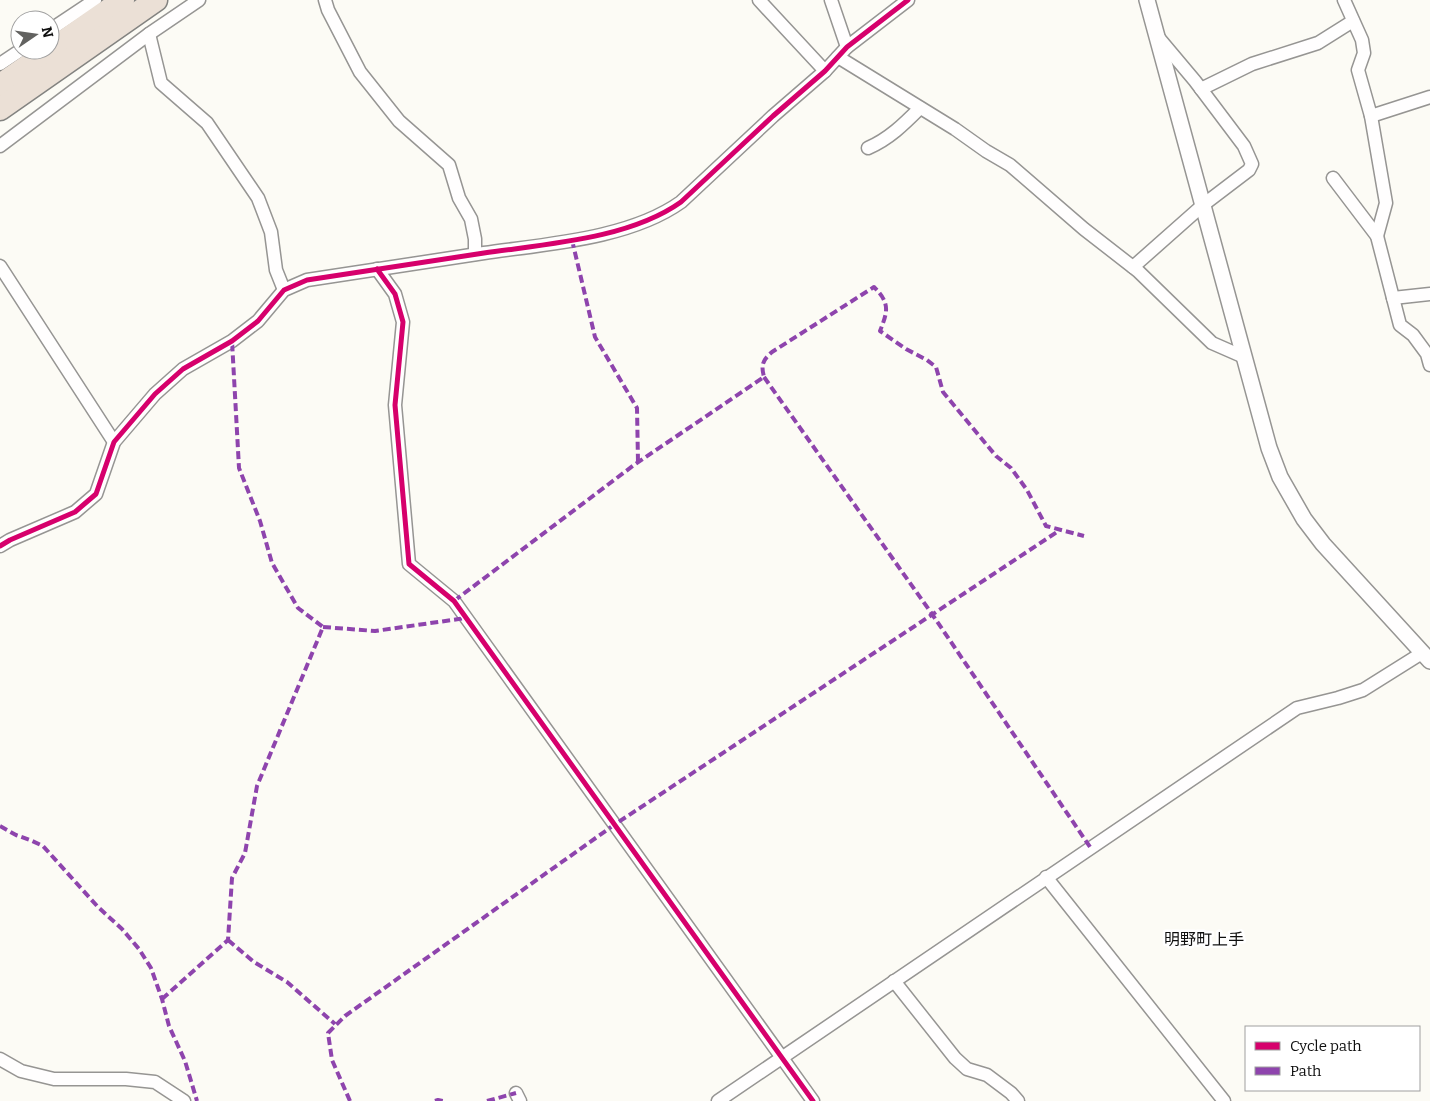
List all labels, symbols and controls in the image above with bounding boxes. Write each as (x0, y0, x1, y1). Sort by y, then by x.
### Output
north arrow (10, 10, 60, 60)
text: N (38, 25, 57, 40)
district label: 明野町上手 (1164, 930, 1244, 949)
legend (1245, 1026, 1420, 1091)
text: Cycle path (1290, 1037, 1362, 1055)
text: Path (1290, 1062, 1322, 1080)

